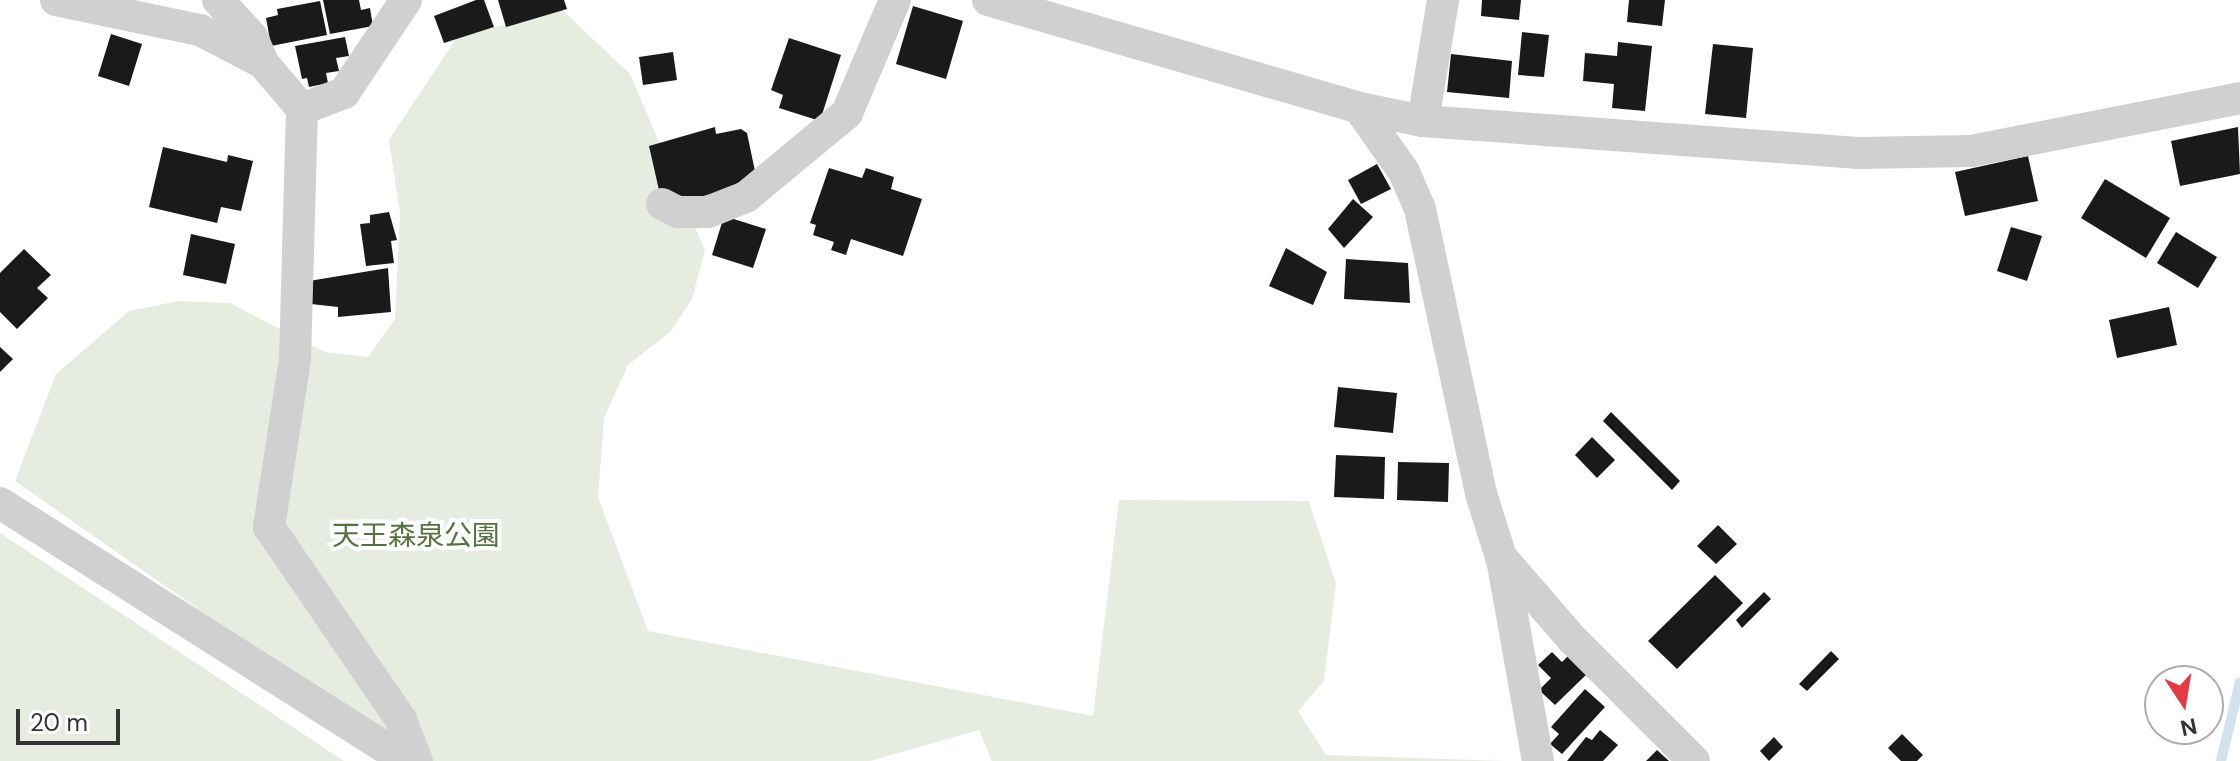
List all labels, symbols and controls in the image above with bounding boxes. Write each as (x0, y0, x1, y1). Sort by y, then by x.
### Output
park label: 天王森泉公園 (332, 519, 500, 553)
north arrow (2144, 665, 2224, 745)
scale bar (20, 693, 124, 743)
text: 20 m (30, 707, 88, 738)
text: N (2178, 711, 2200, 743)

